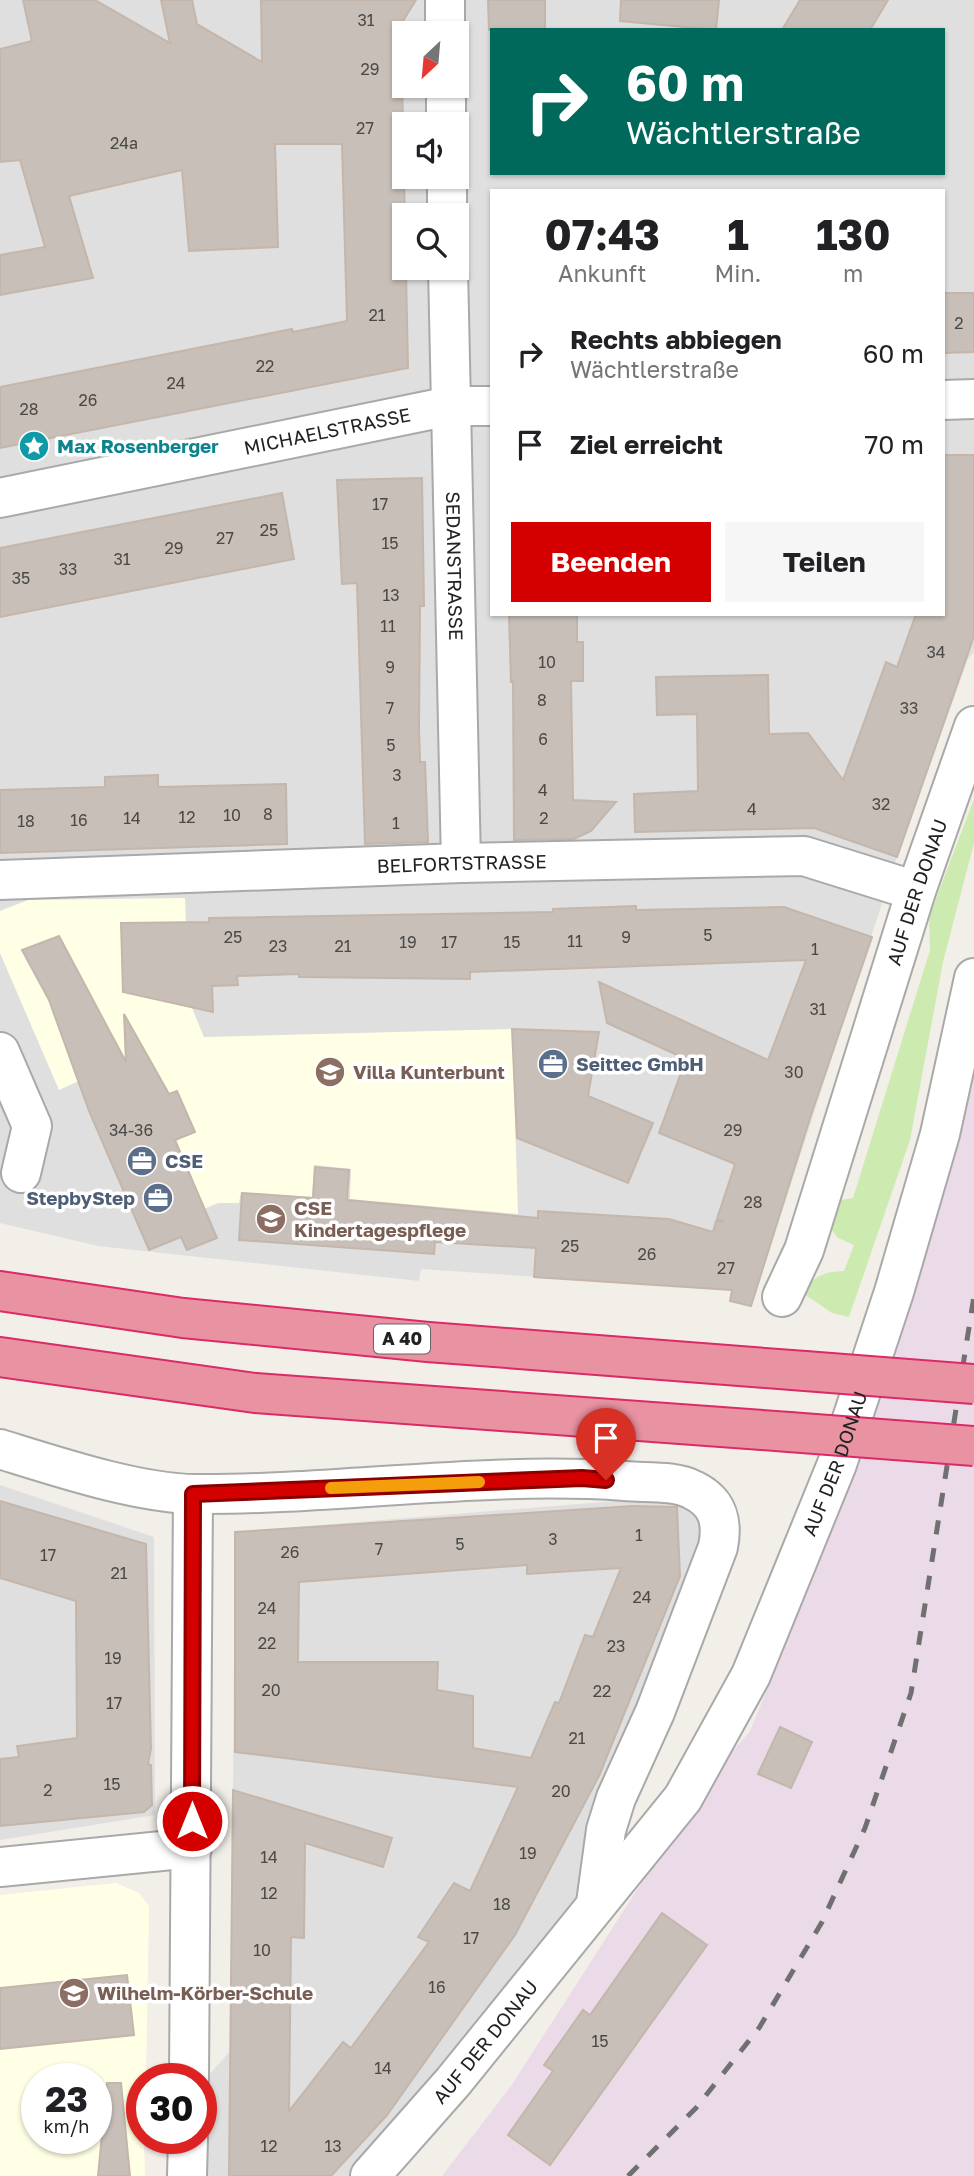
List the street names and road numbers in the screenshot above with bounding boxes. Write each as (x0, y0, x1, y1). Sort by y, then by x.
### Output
street label: MICHAELSTRASSE (242, 402, 413, 459)
street label: SEDANSTRASSE (442, 491, 468, 641)
street label: AUF DER DONAU (882, 816, 951, 968)
street label: BELFORTSTRASSE (376, 849, 547, 877)
road number: A 40 (374, 1324, 430, 1354)
street label: AUF DER DONAU (797, 1388, 871, 1539)
street label: AUF DER DONAU (428, 1975, 542, 2108)

